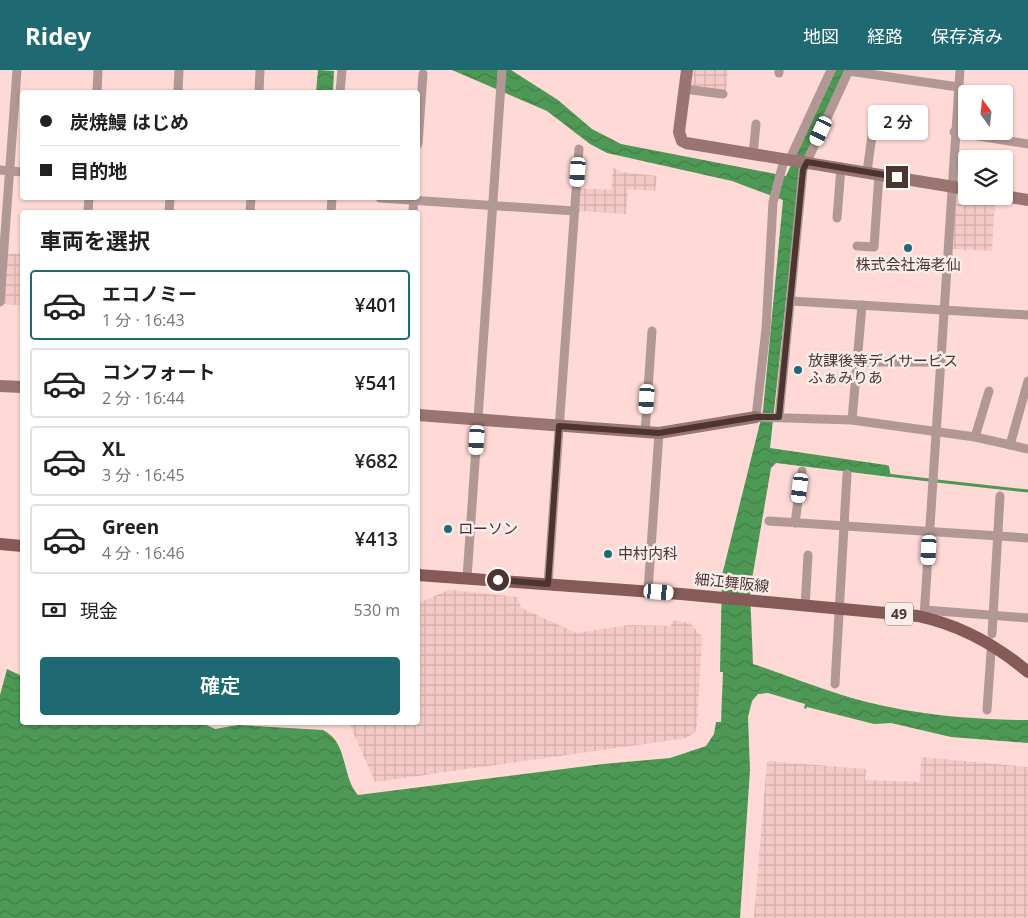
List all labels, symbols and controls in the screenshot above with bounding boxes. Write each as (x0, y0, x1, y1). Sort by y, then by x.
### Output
text: Ridey (25, 19, 91, 52)
text: 地図 (803, 24, 839, 48)
text: 経路 (867, 24, 903, 48)
text: 保存済み (931, 24, 1003, 48)
north arrow (958, 85, 1012, 140)
map controls (958, 85, 1013, 205)
callout: 2 分 (867, 104, 927, 140)
text: 炭焼鰻 はじめ (70, 109, 189, 135)
text: 2 分 (883, 111, 913, 133)
car (807, 114, 834, 148)
button: layers (958, 150, 1013, 205)
car (569, 157, 586, 187)
text: 目的地 (70, 158, 127, 184)
route end (886, 166, 908, 188)
text: 車両を選択 (40, 225, 150, 255)
marker: 株式会社海老仙 (902, 242, 914, 254)
place label: 株式会社海老仙 (855, 254, 961, 274)
text: エコノミー (102, 281, 197, 307)
icon: car (42, 283, 87, 328)
text: ¥401 (355, 292, 398, 318)
text: 1 分 · 16:43 (102, 309, 185, 331)
place label: 放課後等デイサービス ふぁみりあ (808, 350, 958, 387)
text: コンフォート (102, 359, 215, 385)
icon: car (42, 361, 87, 406)
marker: 放課後等デイサービス ふぁみりあ (792, 364, 804, 376)
text: ¥541 (355, 370, 398, 396)
car (638, 384, 655, 414)
text: 2 分 · 16:44 (102, 387, 185, 409)
car (468, 425, 485, 455)
text: XL (102, 436, 125, 462)
icon: car (42, 439, 87, 484)
text: ¥682 (355, 448, 398, 474)
text: 3 分 · 16:45 (102, 464, 185, 486)
car (790, 472, 809, 504)
text: Green (102, 514, 159, 540)
icon: car (42, 517, 87, 562)
place label: ローソン (458, 518, 518, 538)
marker: ローソン (442, 523, 454, 535)
text: ¥413 (355, 526, 398, 552)
car (920, 535, 937, 565)
text: 4 分 · 16:46 (102, 542, 185, 564)
place label: 中村内科 (618, 543, 678, 563)
marker: 中村内科 (602, 548, 614, 560)
street label: 細江舞阪線 (694, 568, 770, 596)
route start (487, 569, 509, 591)
car (643, 583, 674, 601)
icon: cash (40, 596, 68, 624)
text: 現金 (80, 598, 118, 624)
text: 530 m (354, 599, 400, 621)
road number: 49 (885, 602, 913, 626)
button: 確定 (40, 657, 400, 715)

